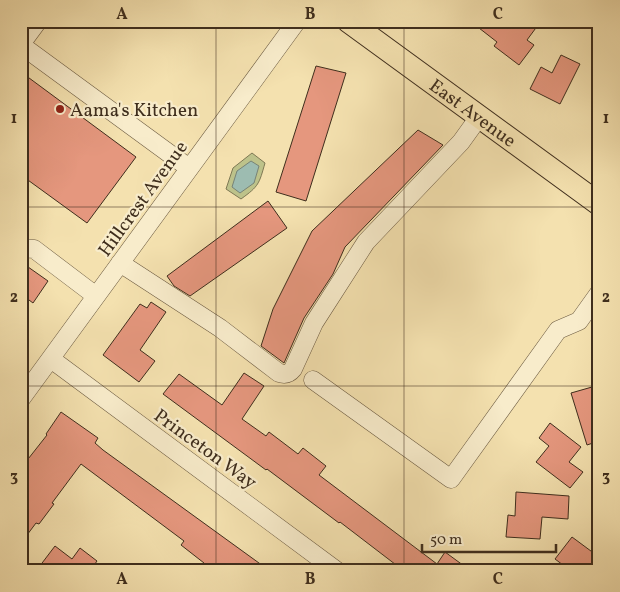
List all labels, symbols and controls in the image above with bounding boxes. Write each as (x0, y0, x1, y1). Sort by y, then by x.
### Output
text: A (116, 4, 128, 26)
text: B (305, 4, 316, 26)
text: C (493, 4, 503, 26)
street label: East Avenue (423, 73, 521, 154)
place label: Aama's Kitchen (70, 98, 198, 124)
marker: Aama's Kitchen (54, 103, 66, 115)
text: 1 (11, 108, 17, 130)
text: 1 (603, 108, 609, 130)
street label: Hillcrest Avenue (93, 136, 195, 262)
text: 2 (10, 287, 18, 309)
text: 2 (602, 287, 610, 309)
street label: Princeton Way (148, 403, 262, 496)
text: 3 (10, 466, 18, 488)
text: 3 (602, 466, 610, 488)
scale bar (422, 522, 556, 554)
text: 50 m (430, 530, 462, 551)
text: A (116, 569, 128, 591)
text: B (305, 569, 316, 591)
text: C (493, 569, 503, 591)

